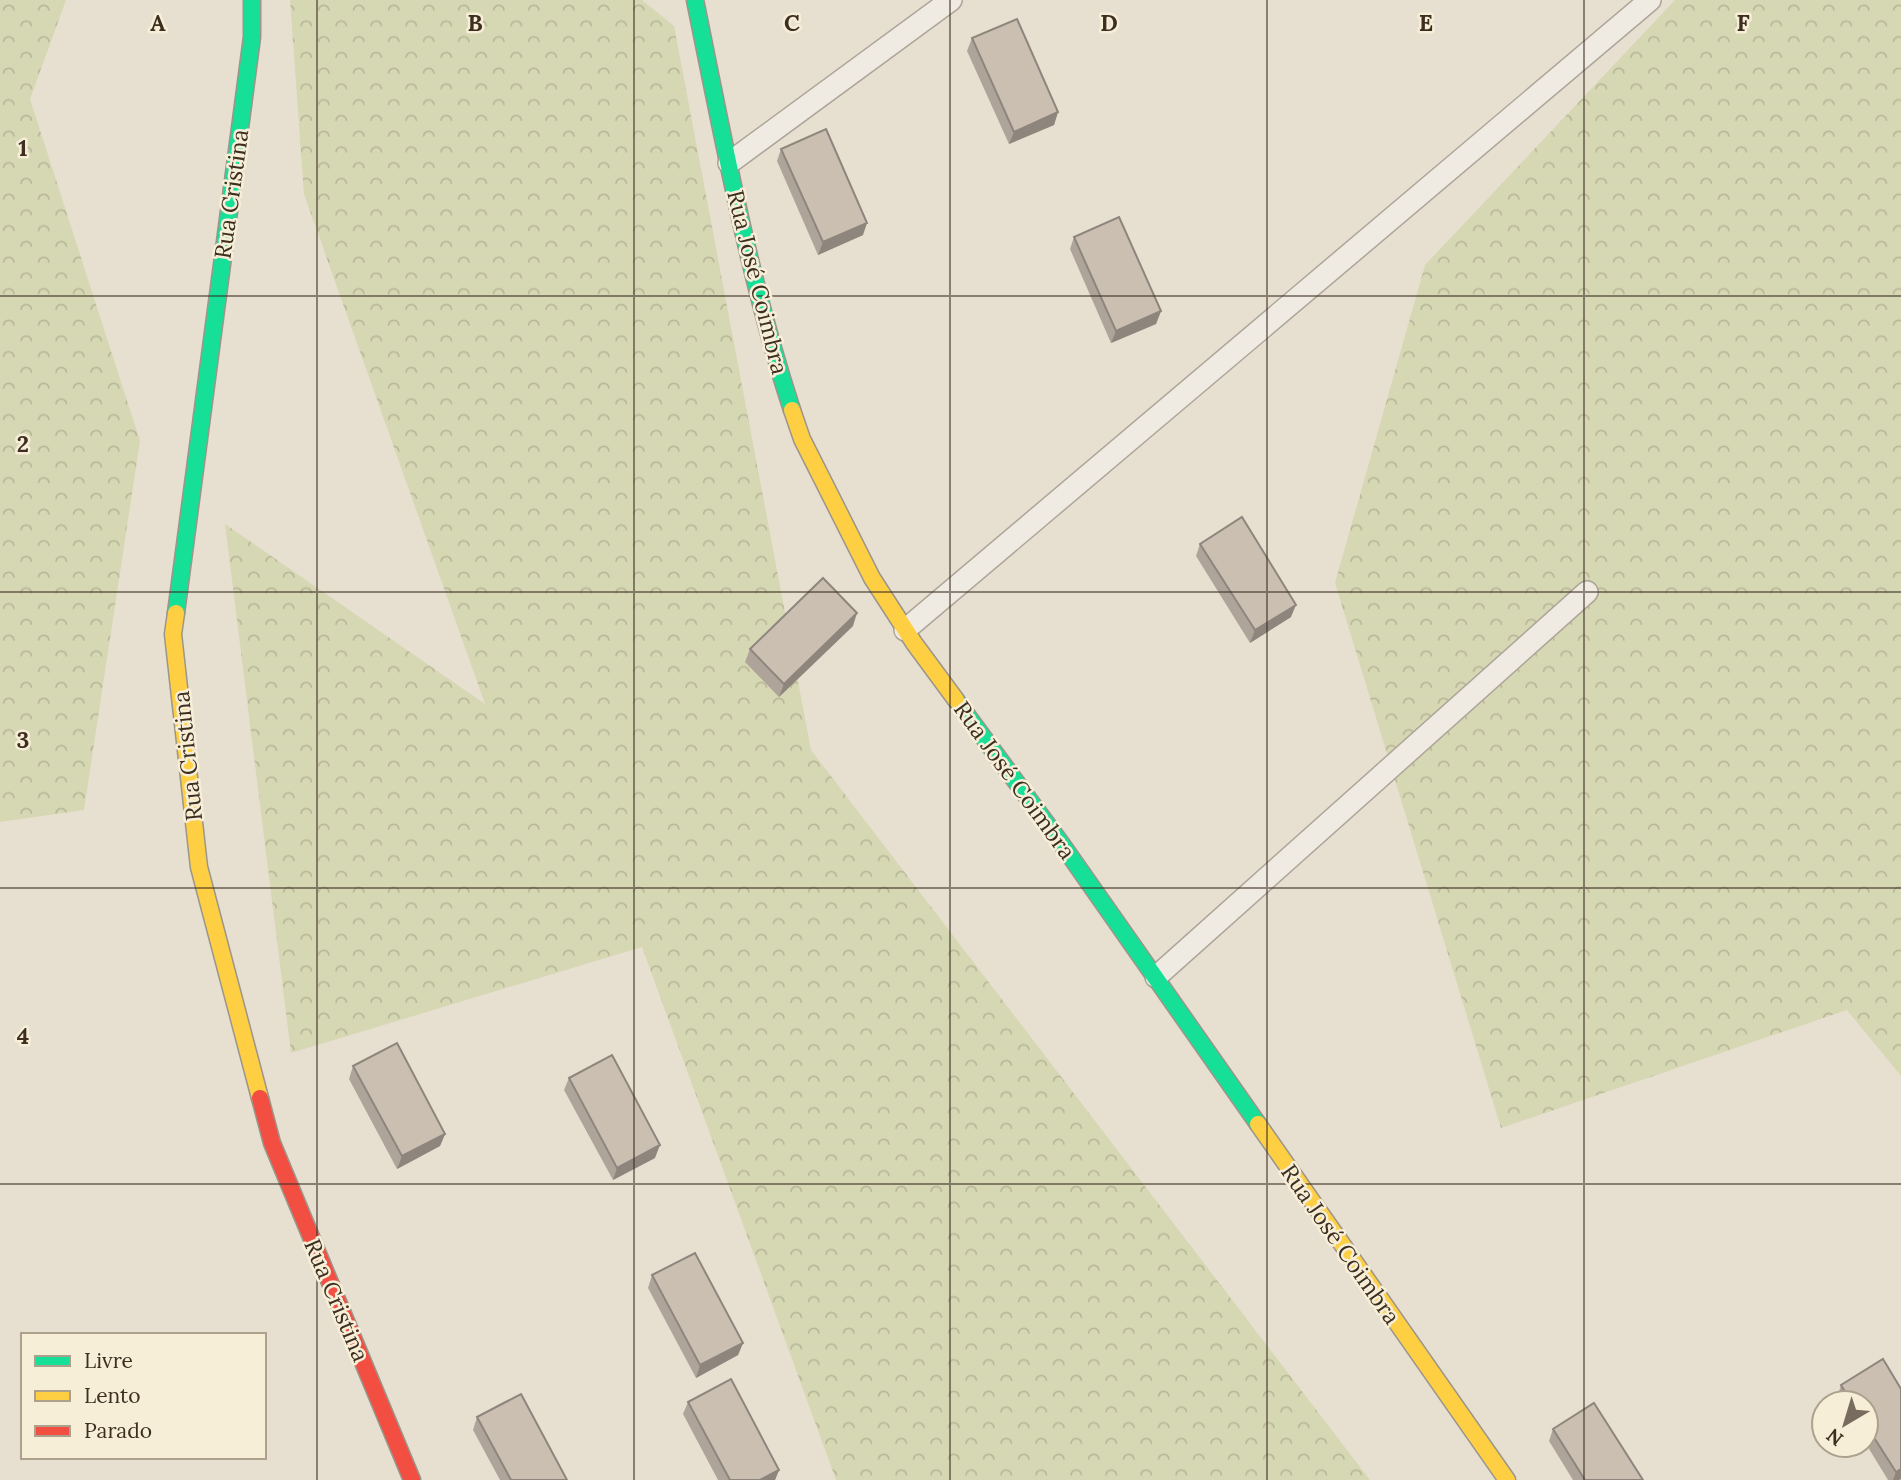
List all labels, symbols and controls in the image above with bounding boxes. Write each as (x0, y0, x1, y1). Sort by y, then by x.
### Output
text: A (150, 8, 166, 37)
text: B (467, 8, 483, 37)
text: C (784, 8, 800, 37)
text: D (1100, 8, 1118, 37)
text: E (1419, 8, 1433, 37)
text: F (1736, 8, 1750, 37)
street label: Rua Cristina (208, 127, 254, 261)
text: 1 (18, 133, 28, 162)
street label: Rua José Coimbra (721, 187, 795, 377)
text: 2 (17, 429, 29, 458)
street label: Rua Cristina (166, 689, 208, 822)
street label: Rua José Coimbra (948, 695, 1082, 865)
text: 3 (17, 725, 29, 754)
text: 4 (17, 1021, 29, 1050)
street label: Rua José Coimbra (1275, 1158, 1407, 1330)
street label: Rua Cristina (298, 1234, 376, 1366)
legend (21, 1333, 266, 1459)
text: Livre (84, 1347, 133, 1374)
text: Lento (84, 1382, 141, 1409)
north arrow (1810, 1389, 1880, 1459)
text: Parado (84, 1417, 152, 1444)
text: N (1821, 1423, 1848, 1451)

